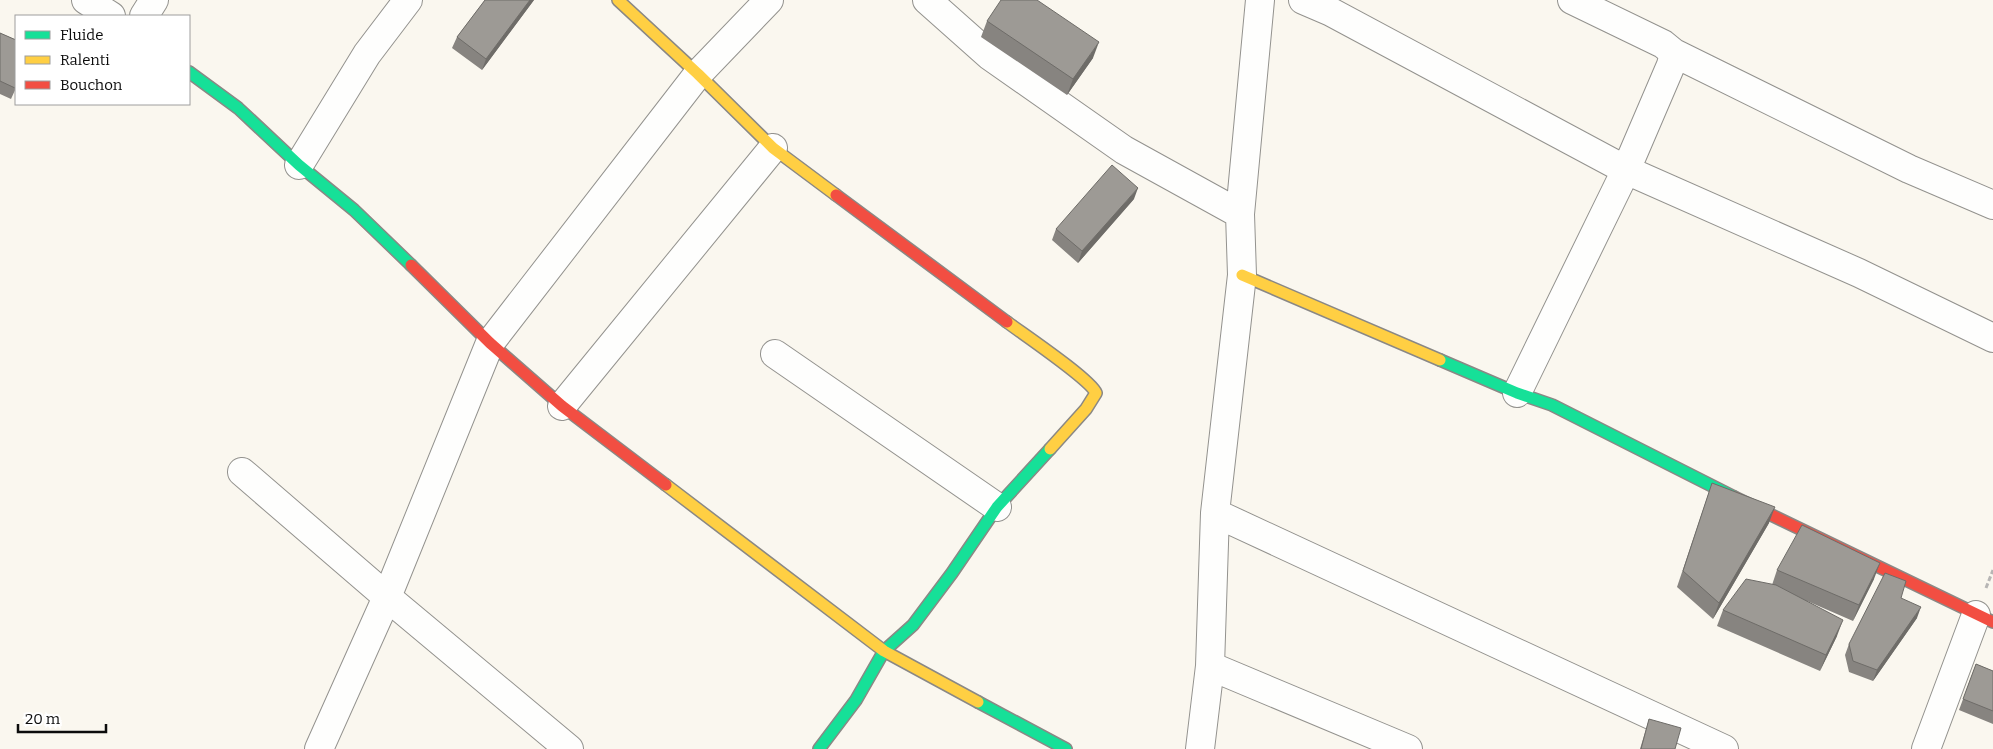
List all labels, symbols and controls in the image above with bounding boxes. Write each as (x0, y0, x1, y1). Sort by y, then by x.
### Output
legend (15, 15, 190, 105)
text: Fluide (60, 26, 103, 44)
text: Ralenti (60, 51, 110, 69)
text: Bouchon (60, 76, 123, 94)
scale bar (18, 702, 105, 734)
text: 20 m (25, 710, 61, 728)

